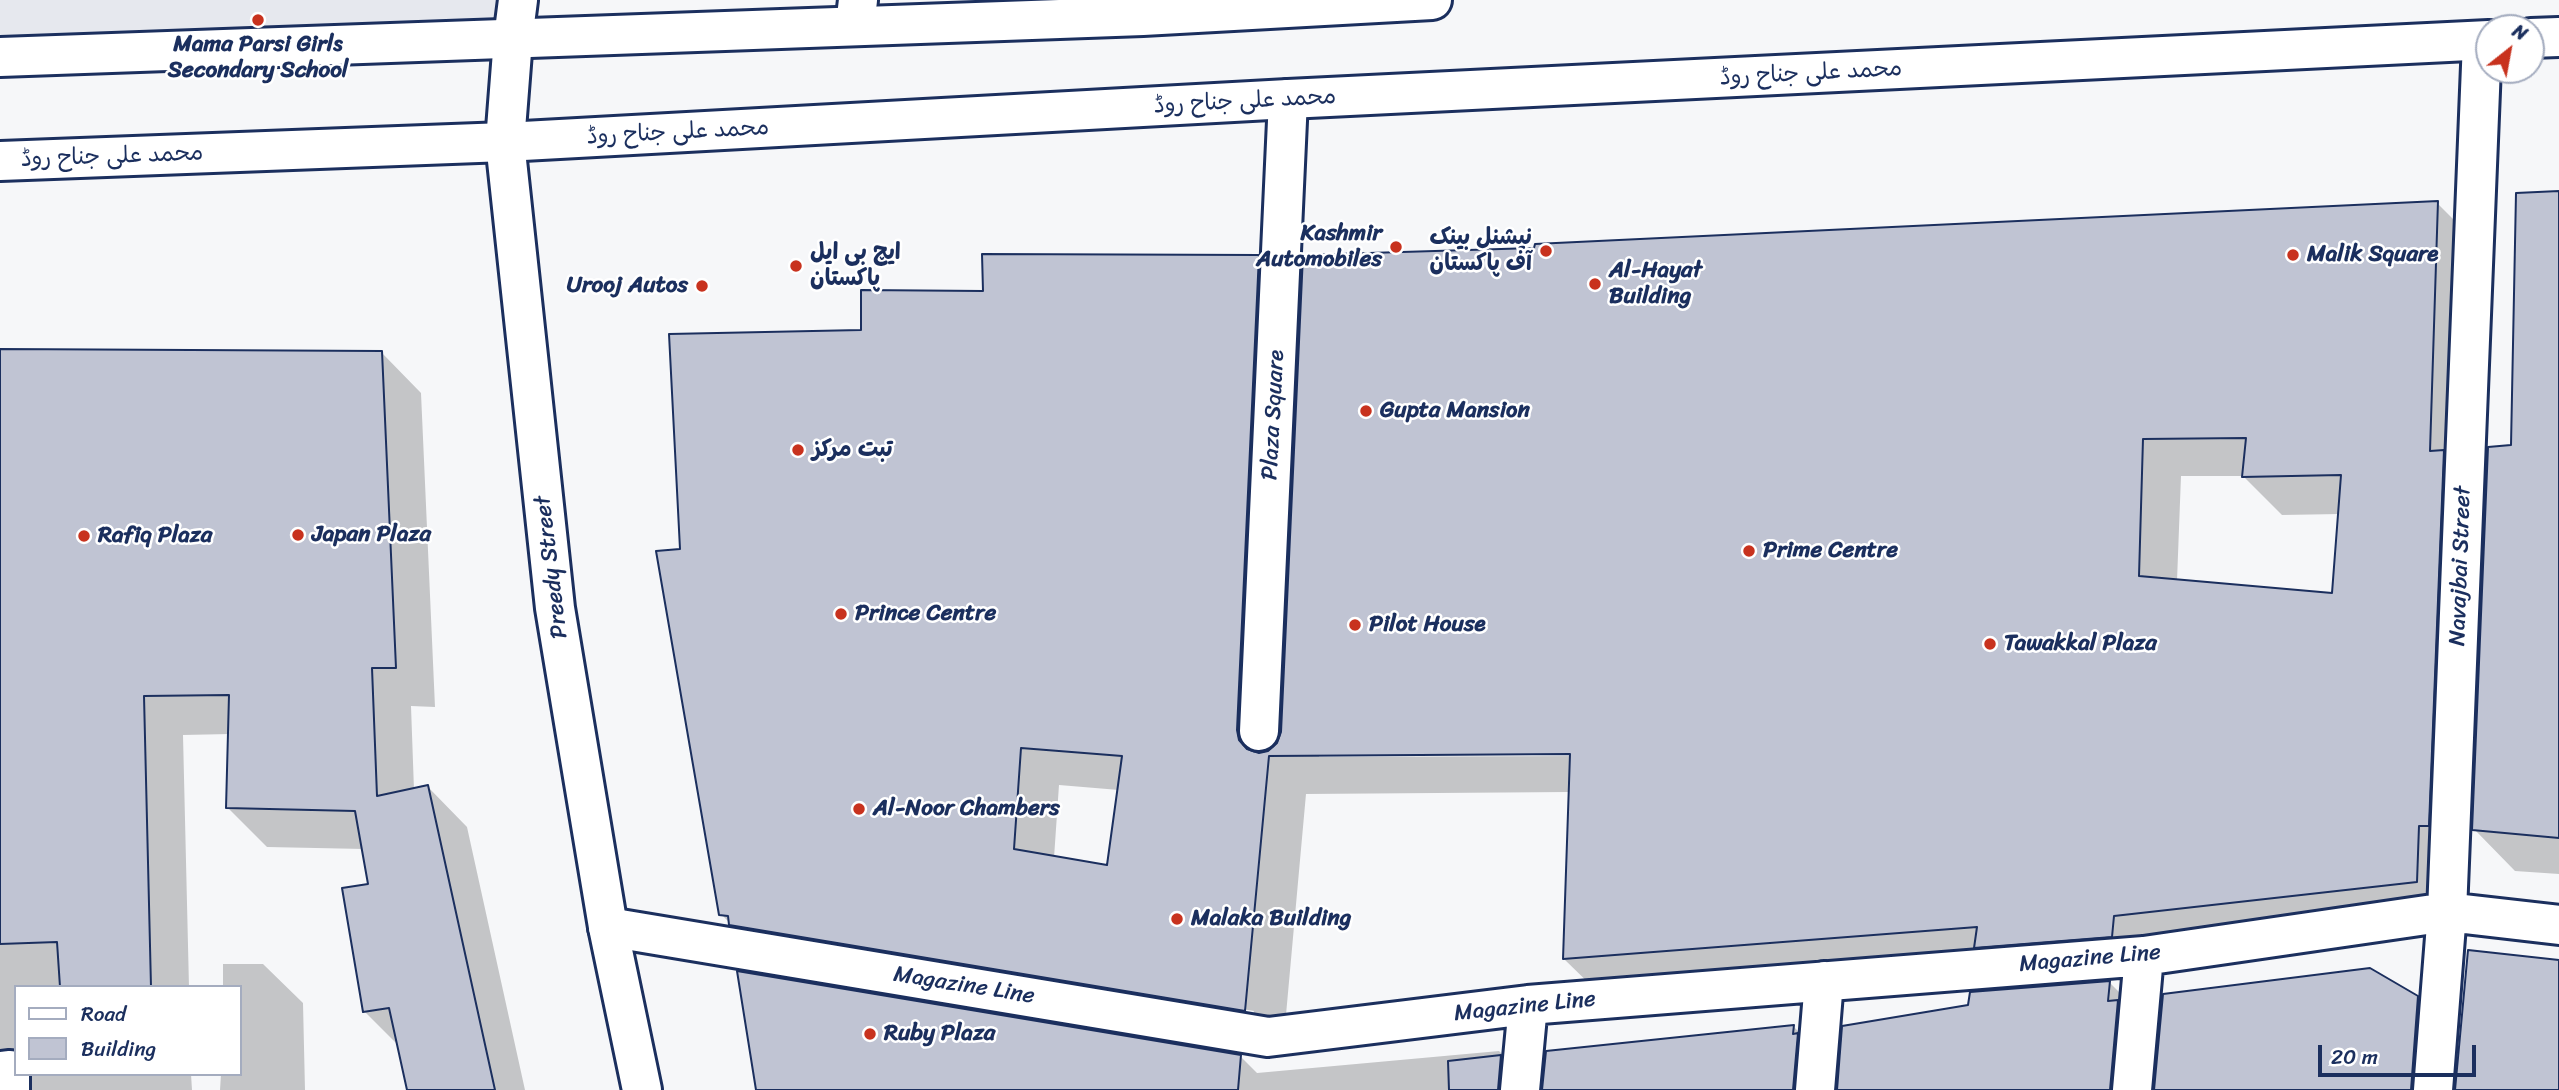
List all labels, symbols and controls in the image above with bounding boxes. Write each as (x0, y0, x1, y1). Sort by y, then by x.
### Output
marker: Mama Parsi Girls Secondary School (250, 12, 266, 28)
north arrow (2475, 14, 2545, 84)
text: N (2506, 15, 2534, 50)
place label: Mama Parsi Girls Secondary School (168, 31, 348, 85)
street label: محمد علی جناح روڈ (1719, 55, 1903, 93)
street label: محمد علی جناح روڈ (1153, 83, 1337, 121)
street label: محمد علی جناح روڈ (586, 114, 770, 152)
street label: محمد علی جناح روڈ (20, 140, 204, 174)
place label: Kashmir Automobiles (1256, 220, 1382, 274)
place label: نیشنل بینک آف پاکستان (1430, 224, 1532, 278)
place label: ایچ بی ایل پاکستان (810, 239, 901, 293)
marker: Kashmir Automobiles (1388, 239, 1404, 255)
place label: Malik Square (2307, 241, 2438, 269)
marker: نیشنل بینک آف پاکستان (1538, 243, 1554, 259)
marker: Malik Square (2285, 247, 2301, 263)
place label: Al-Hayat Building (1609, 257, 1702, 311)
marker: ایچ بی ایل پاکستان (788, 258, 804, 274)
place label: Urooj Autos (567, 272, 688, 300)
marker: Al-Hayat Building (1587, 276, 1603, 292)
marker: Urooj Autos (694, 278, 710, 294)
street label: Plaza Square (1257, 349, 1291, 481)
place label: Gupta Mansion (1380, 397, 1530, 425)
marker: Gupta Mansion (1358, 403, 1374, 419)
place label: تبت مرکز (812, 436, 893, 464)
marker: تبت مرکز (790, 442, 806, 458)
street label: Navajbai Street (2444, 485, 2478, 647)
street label: Preedy Street (530, 494, 574, 640)
place label: Japan Plaza (312, 521, 431, 549)
place label: Rafiq Plaza (98, 522, 212, 550)
marker: Japan Plaza (290, 527, 306, 543)
marker: Rafiq Plaza (76, 528, 92, 544)
place label: Prime Centre (1763, 537, 1898, 565)
marker: Prime Centre (1741, 543, 1757, 559)
place label: Prince Centre (855, 600, 996, 628)
marker: Prince Centre (833, 606, 849, 622)
place label: Pilot House (1369, 611, 1486, 639)
marker: Pilot House (1347, 617, 1363, 633)
place label: Tawakkal Plaza (2004, 630, 2157, 658)
marker: Tawakkal Plaza (1982, 636, 1998, 652)
place label: Al-Noor Chambers (873, 795, 1060, 823)
marker: Al-Noor Chambers (851, 801, 867, 817)
place label: Malaka Building (1191, 905, 1351, 933)
marker: Malaka Building (1169, 911, 1185, 927)
street label: Magazine Line (2018, 939, 2162, 979)
street label: Magazine Line (892, 961, 1036, 1011)
legend (14, 985, 242, 1076)
street label: Magazine Line (1453, 986, 1597, 1028)
text: Road (81, 995, 126, 1033)
place label: Ruby Plaza (884, 1020, 995, 1048)
marker: Ruby Plaza (862, 1026, 878, 1042)
text: Building (81, 1030, 156, 1068)
scale bar (2321, 1030, 2478, 1074)
text: 20 m (2331, 1038, 2378, 1076)

